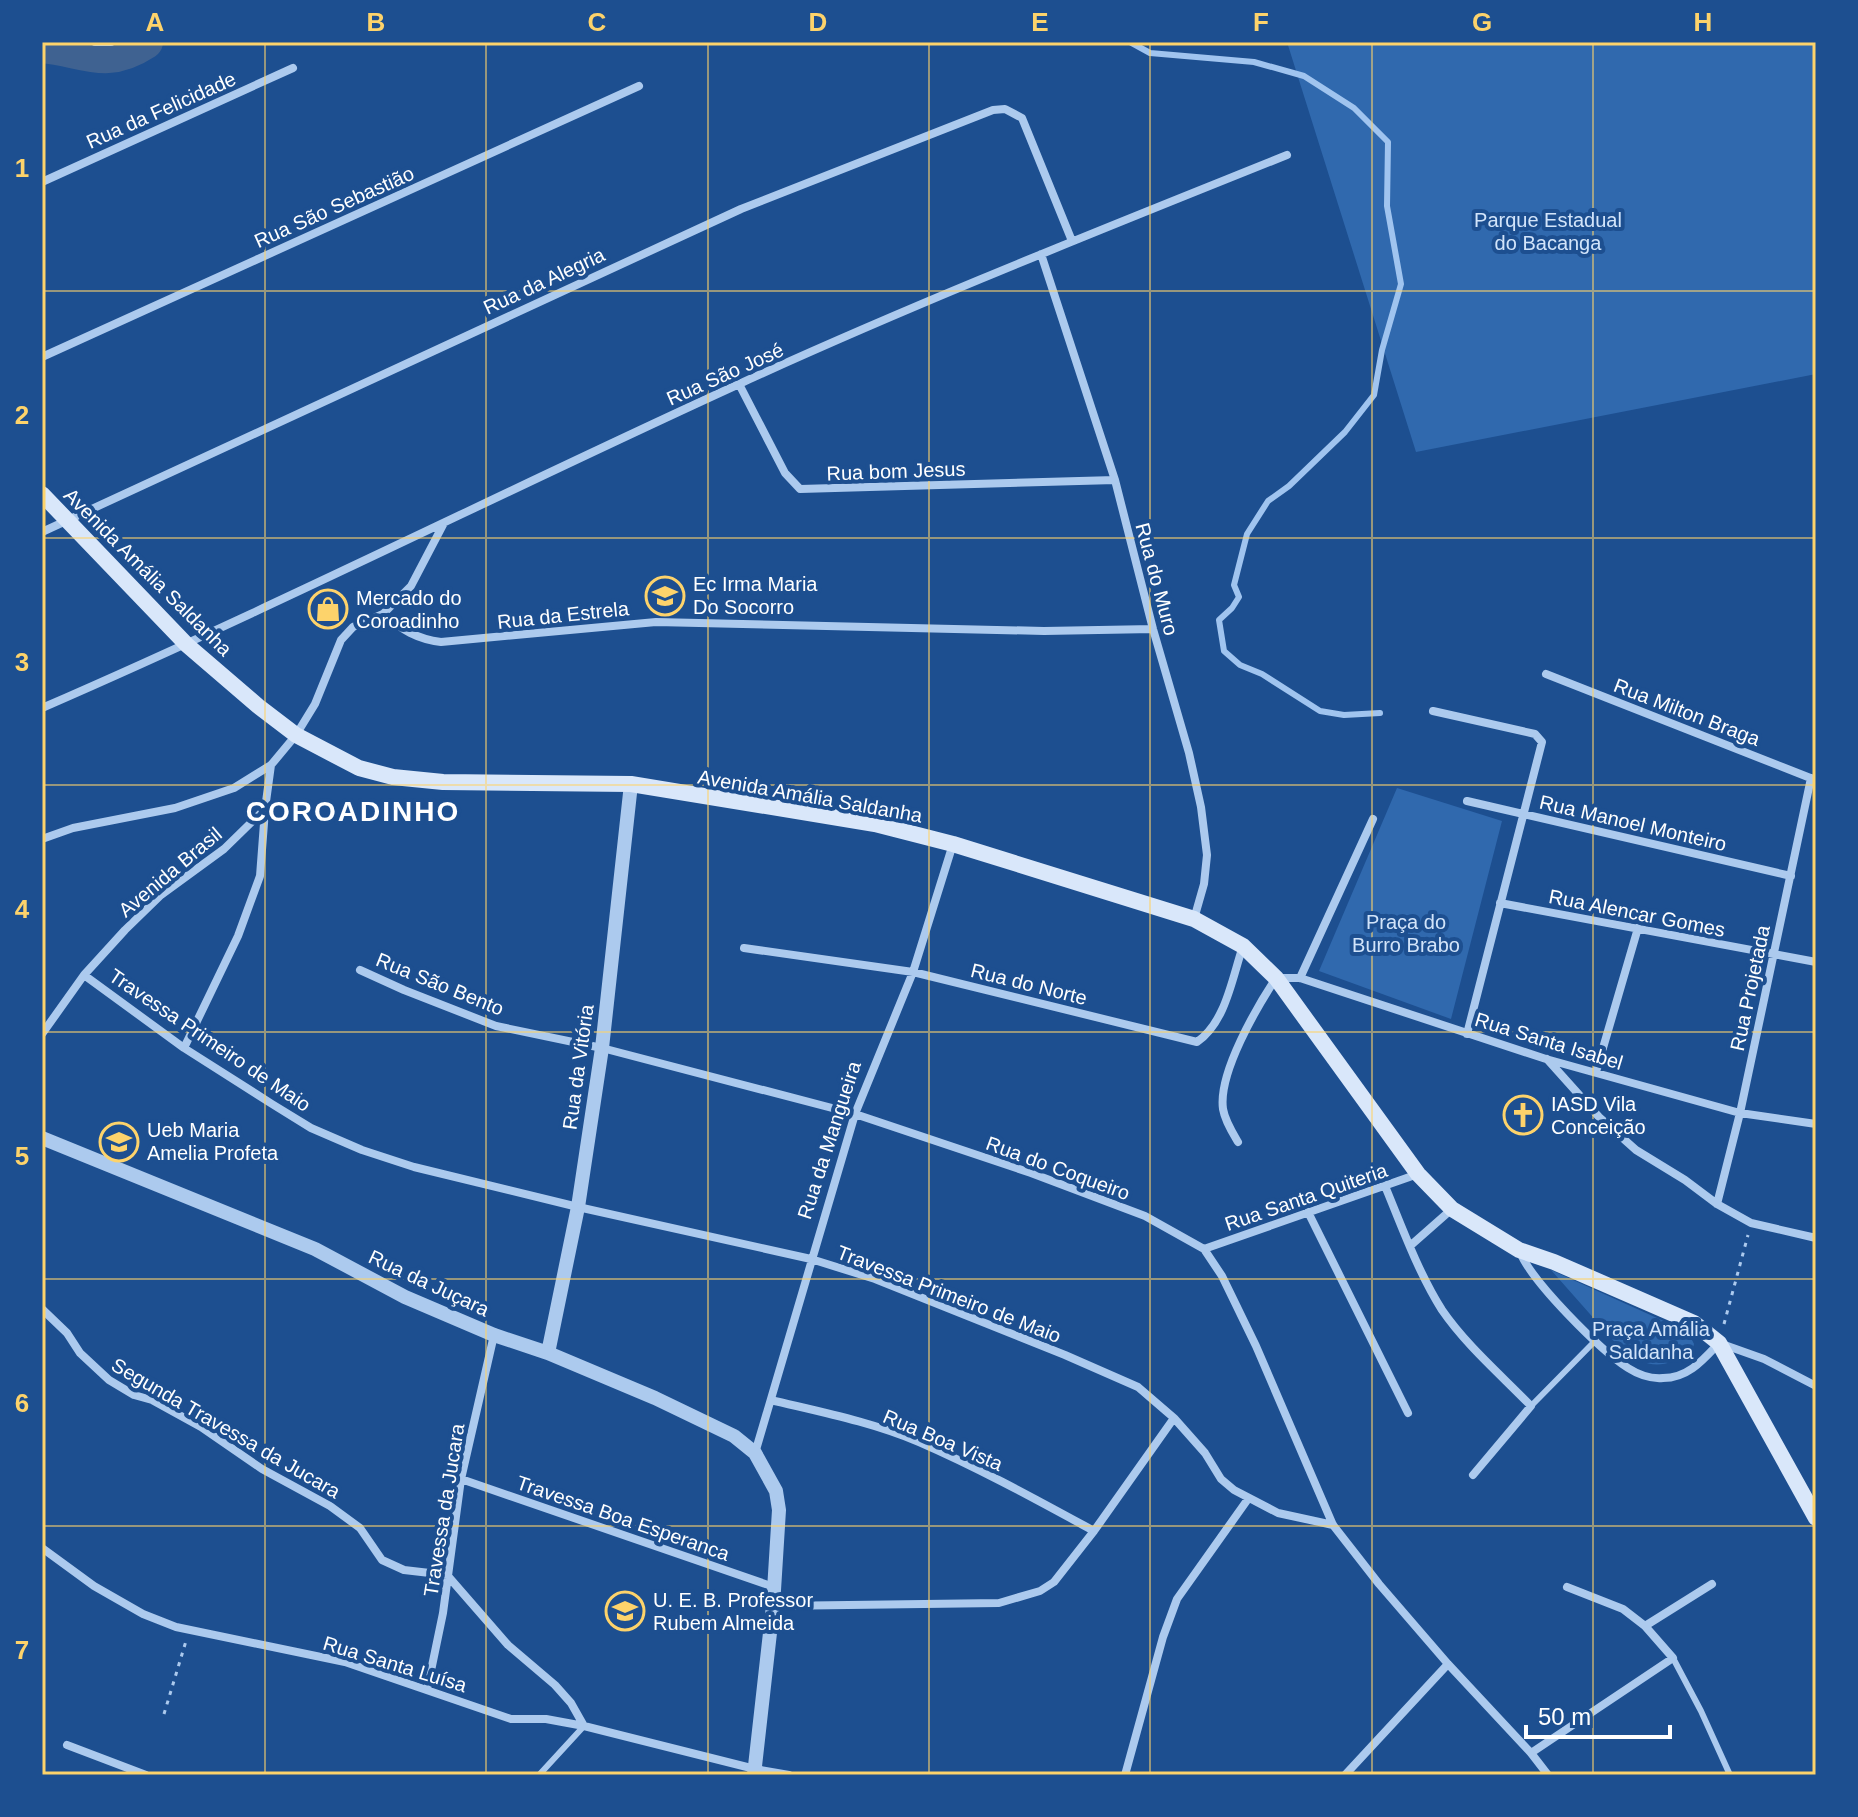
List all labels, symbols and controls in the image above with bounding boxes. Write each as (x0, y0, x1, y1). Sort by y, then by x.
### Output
text: A (146, 7, 165, 37)
text: B (367, 7, 385, 37)
text: C (588, 7, 607, 37)
text: D (809, 7, 827, 37)
text: E (1031, 7, 1049, 37)
text: F (1253, 7, 1269, 37)
text: G (1472, 7, 1492, 37)
text: H (1694, 7, 1712, 37)
street label: Rua da Felicidade (83, 67, 239, 153)
text: 1 (15, 153, 29, 183)
street label: Rua São Sebastião (251, 162, 417, 252)
park label: Parque Estadual do Bacanga (1474, 209, 1622, 254)
street label: Rua da Alegria (480, 243, 609, 319)
street label: Rua São José (663, 338, 787, 410)
text: 2 (15, 400, 29, 430)
street label: Rua bom Jesus (826, 458, 966, 484)
street label: Avenida Amália Saldanha (60, 484, 237, 661)
street label: Rua do Muro (1131, 520, 1183, 638)
place label: Ec Irma Maria Do Socorro (693, 573, 818, 618)
school or university icon: Ec Irma Maria Do Socorro (644, 575, 686, 617)
place label: Mercado do Coroadinho (356, 587, 462, 632)
shop icon: Mercado do Coroadinho (307, 588, 349, 630)
street label: Rua da Estrela (496, 597, 631, 633)
text: 3 (15, 647, 29, 677)
street label: Rua Milton Braga (1611, 674, 1764, 750)
street label: Avenida Amália Saldanha (696, 765, 925, 827)
street label: Rua Manoel Monteiro (1537, 791, 1729, 855)
district label: COROADINHO (246, 796, 460, 827)
street label: Avenida Brasil (114, 823, 226, 921)
street label: Rua Alencar Gomes (1547, 885, 1727, 941)
text: 4 (15, 894, 30, 924)
park label: Praça do Burro Brabo (1352, 911, 1460, 956)
street label: Rua Projetada (1726, 922, 1774, 1053)
street label: Rua São Bento (373, 948, 507, 1020)
street label: Rua do Norte (969, 959, 1089, 1009)
street label: Travessa Primeiro de Maio (105, 964, 315, 1116)
street label: Rua da Vitória (558, 1002, 598, 1131)
street label: Rua Santa Isabel (1472, 1008, 1626, 1074)
street label: Rua da Mangueira (793, 1058, 865, 1222)
place label: IASD Vila Conceição (1551, 1093, 1646, 1138)
church icon: IASD Vila Conceição (1502, 1094, 1544, 1136)
place label: Ueb Maria Amelia Profeta (147, 1119, 279, 1164)
school or university icon: Ueb Maria Amelia Profeta (98, 1121, 140, 1163)
street label: Rua do Coqueiro (983, 1132, 1133, 1204)
text: 5 (15, 1141, 29, 1171)
street label: Rua Santa Quiteria (1222, 1159, 1391, 1235)
street label: Travessa Primeiro de Maio (834, 1241, 1064, 1347)
street label: Rua da Juçara (365, 1246, 493, 1321)
park label: Praça Amália Saldanha (1592, 1318, 1711, 1363)
street label: Segunda Travessa da Jucara (108, 1353, 345, 1503)
text: 6 (15, 1388, 29, 1418)
street label: Rua Boa Vista (880, 1405, 1007, 1475)
street label: Travessa da Jucara (419, 1421, 469, 1598)
street label: Travessa Boa Esperanca (514, 1471, 733, 1565)
place label: U. E. B. Professor Rubem Almeida (653, 1589, 813, 1634)
school or university icon: U. E. B. Professor Rubem Almeida (604, 1590, 646, 1632)
street label: Rua Santa Luísa (321, 1632, 470, 1697)
text: 7 (15, 1635, 29, 1665)
scale bar (1526, 1689, 1670, 1739)
text: 50 m (1538, 1703, 1591, 1730)

